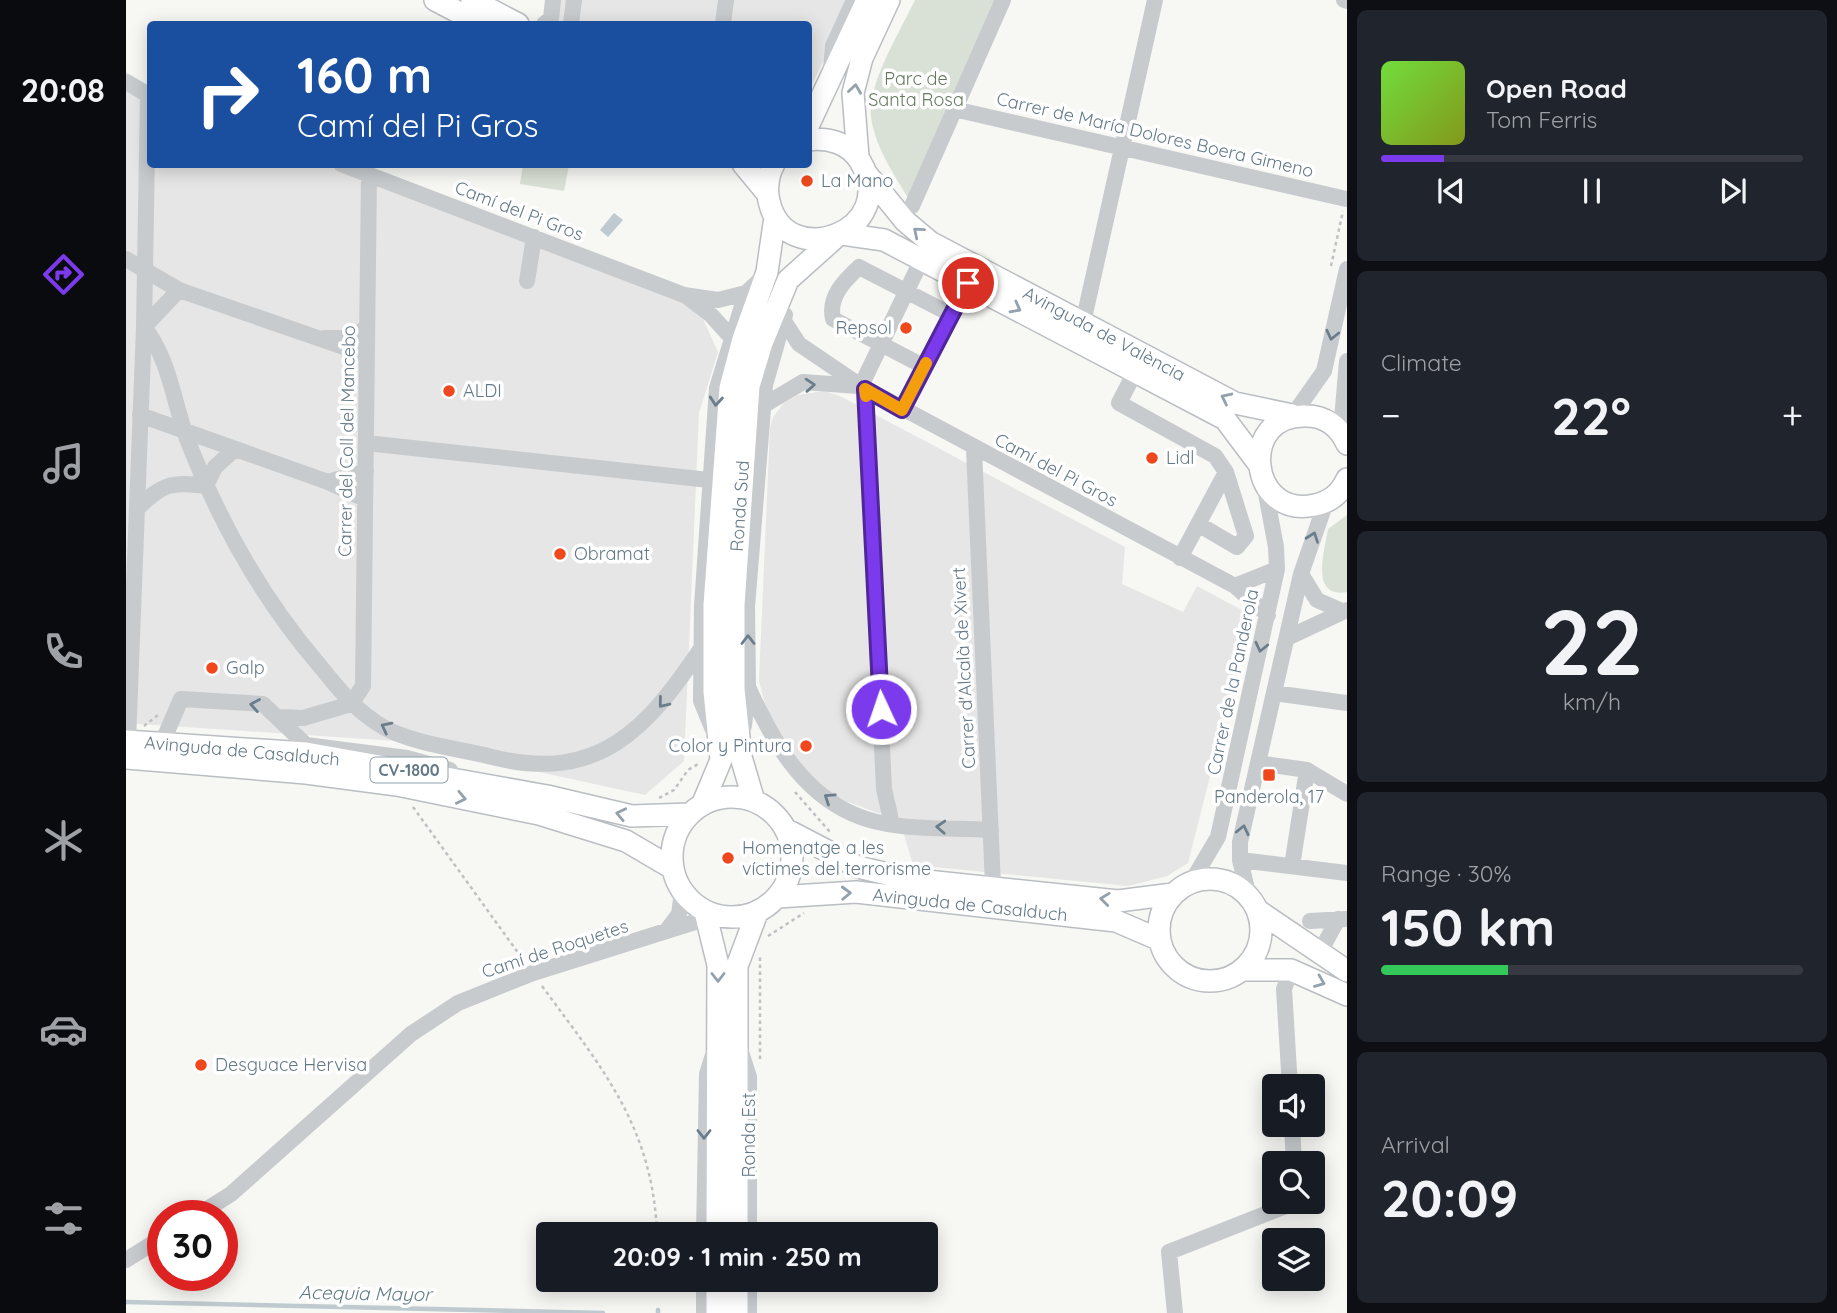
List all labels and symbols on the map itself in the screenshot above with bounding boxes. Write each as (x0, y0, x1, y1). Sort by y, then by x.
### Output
park label: Parc de Santa Rosa (868, 67, 964, 111)
one-way arrow (847, 83, 862, 95)
street label: Carrer de María Dolores Boera Gimeno (994, 87, 1316, 182)
place label: La Mano (821, 169, 893, 192)
marker: La Mano (799, 173, 815, 189)
street label: Camí del Pi Gros (452, 175, 587, 246)
one-way arrow (914, 228, 926, 241)
pin (938, 253, 998, 313)
street label: Avinguda de València (1019, 281, 1189, 386)
one-way arrow (1008, 300, 1021, 314)
place label: Repsol (835, 316, 892, 339)
marker: Repsol (898, 320, 914, 336)
street label: Carrer del Coll del Mancebo (333, 325, 360, 557)
one-way arrow (1326, 329, 1341, 341)
one-way arrow (804, 377, 815, 392)
place label: ALDI (463, 379, 502, 402)
marker: ALDI (441, 383, 457, 399)
one-way arrow (1221, 392, 1233, 406)
one-way arrow (709, 395, 724, 406)
street label: Camí del Pi Gros (991, 428, 1122, 512)
place label: Lidl (1166, 446, 1194, 469)
marker: Lidl (1144, 450, 1160, 466)
street label: Ronda Sud (725, 460, 754, 552)
one-way arrow (1304, 532, 1318, 544)
place label: Obramat (574, 542, 650, 565)
marker: Obramat (552, 546, 568, 562)
street label: Carrer d'Alcalà de Xivert (947, 567, 980, 769)
street label: Carrer de la Panderola (1202, 587, 1263, 777)
one-way arrow (740, 634, 756, 645)
one-way arrow (1255, 641, 1270, 653)
place label: Galp (226, 656, 265, 679)
marker: Galp (204, 660, 220, 676)
position arrow (844, 672, 918, 746)
one-way arrow (658, 695, 671, 707)
one-way arrow (250, 698, 261, 713)
one-way arrow (381, 721, 394, 735)
street label: Avinguda de Casalduch (143, 731, 341, 771)
place label: Color y Pintura (669, 734, 792, 757)
marker: Color y Pintura (798, 738, 814, 754)
road number: CV-1800 (370, 758, 448, 782)
marker: Panderola, 17 (1261, 767, 1277, 783)
place label: Panderola, 17 (1214, 785, 1324, 808)
one-way arrow (455, 789, 467, 804)
one-way arrow (824, 793, 837, 806)
one-way arrow (615, 807, 627, 822)
one-way arrow (935, 819, 946, 834)
one-way arrow (1235, 824, 1249, 836)
place label: Homenatge a les víctimes del terrorisme (742, 836, 931, 880)
marker: Homenatge a les víctimes del terrorisme (720, 850, 736, 866)
street label: Avinguda de Casalduch (871, 883, 1069, 926)
one-way arrow (841, 885, 852, 900)
one-way arrow (1099, 892, 1110, 907)
street label: Camí de Roquetes (479, 914, 631, 983)
one-way arrow (710, 972, 726, 982)
one-way arrow (1314, 973, 1326, 987)
place label: Desguace Hervisa (215, 1053, 367, 1076)
marker: Desguace Hervisa (193, 1057, 209, 1073)
street label: Ronda Est (737, 1093, 760, 1177)
one-way arrow (696, 1129, 712, 1139)
speed limit sign: 30 (147, 1200, 238, 1291)
water label: Acequia Mayor (298, 1280, 434, 1306)

